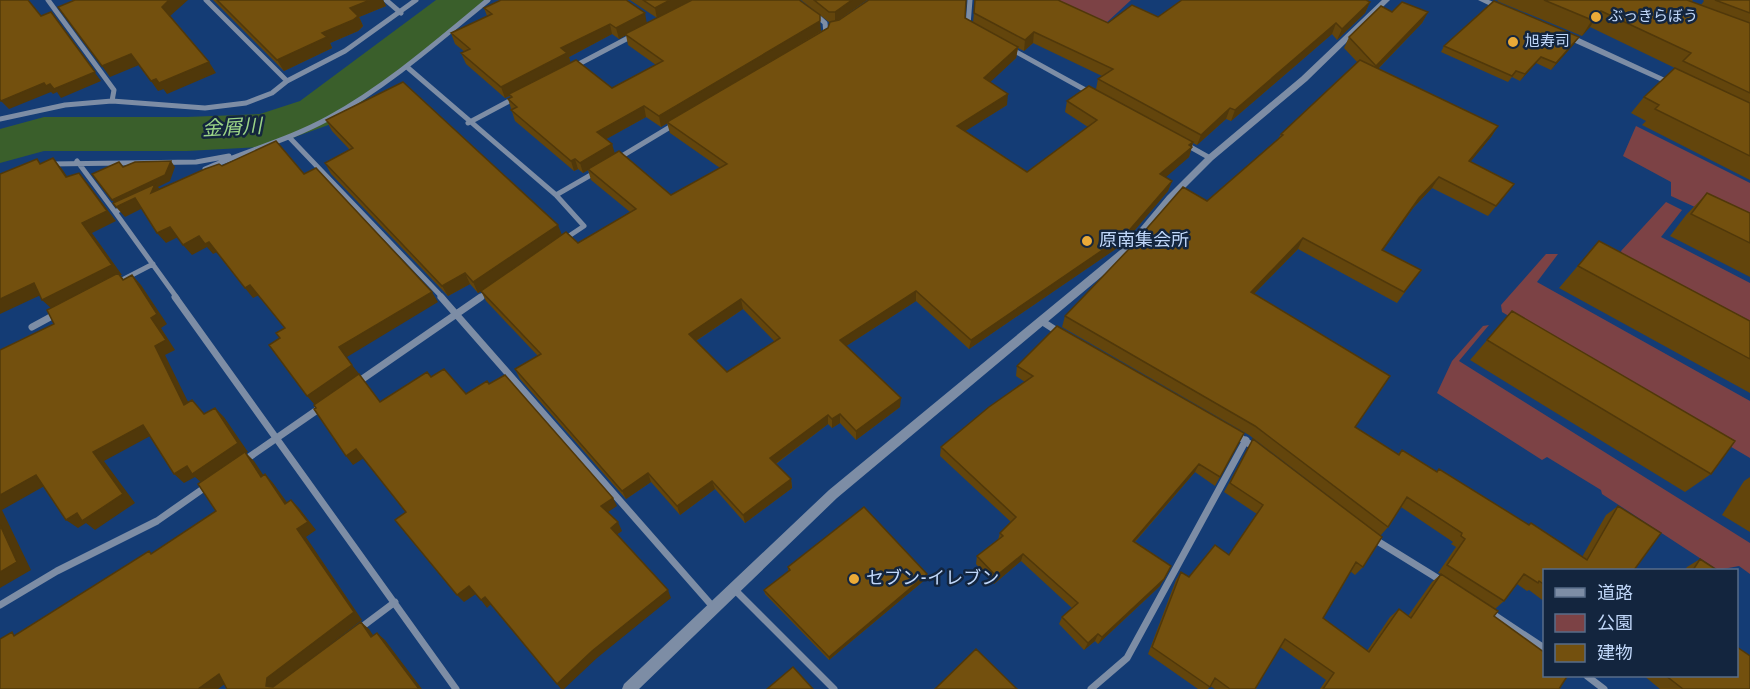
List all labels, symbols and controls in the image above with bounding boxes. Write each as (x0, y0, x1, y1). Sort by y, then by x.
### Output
place label: ぶっきらぼう (1608, 8, 1698, 27)
marker: ぶっきらぼう (1589, 10, 1603, 24)
place label: 旭寿司 (1525, 33, 1570, 52)
marker: 旭寿司 (1506, 35, 1520, 49)
water label: 金屑川 (201, 114, 265, 144)
place label: 原南集会所 (1099, 230, 1189, 253)
marker: 原南集会所 (1080, 234, 1094, 248)
place label: セブン-イレブン (866, 568, 999, 591)
legend (1543, 569, 1738, 677)
marker: セブン-イレブン (847, 572, 861, 586)
text: 道路 (1597, 583, 1633, 606)
text: 公園 (1597, 613, 1633, 636)
text: 建物 (1597, 643, 1633, 666)

